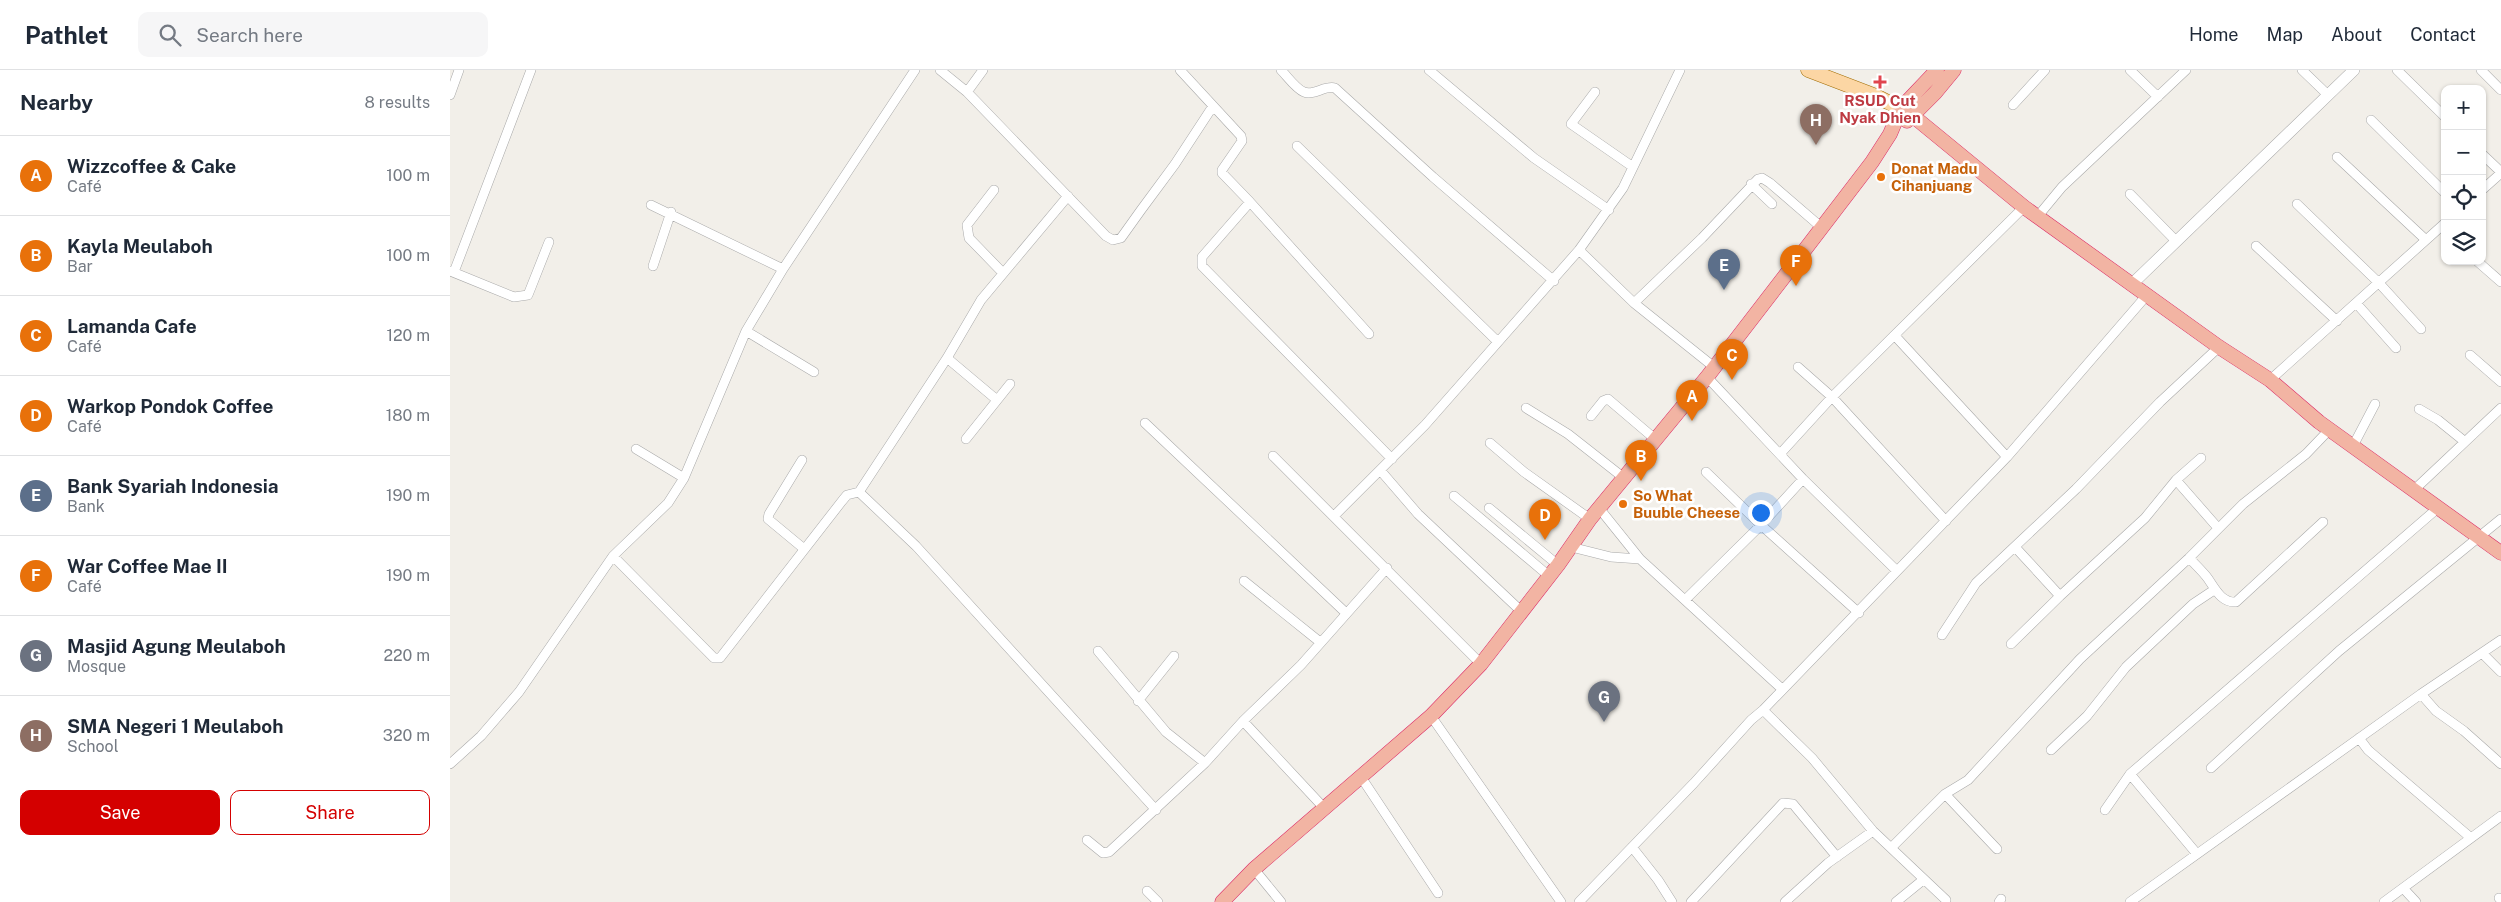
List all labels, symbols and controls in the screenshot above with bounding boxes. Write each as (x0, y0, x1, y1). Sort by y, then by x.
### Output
search box (138, 12, 488, 57)
text: Pathlet (25, 21, 108, 49)
icon: search (156, 21, 184, 49)
text: Search here (196, 24, 303, 46)
text: Home (2189, 24, 2239, 45)
text: Map (2267, 24, 2303, 45)
text: About (2331, 24, 2382, 45)
text: Contact (2410, 24, 2476, 45)
marker: RSUD Cut Nyak Dhien (1873, 75, 1887, 89)
map controls (2441, 85, 2486, 265)
button: + (2441, 85, 2486, 130)
text: Nearby (20, 90, 93, 115)
place label: RSUD Cut Nyak Dhien (1839, 92, 1921, 126)
text: 8 results (365, 93, 430, 112)
pin: H (1800, 104, 1832, 145)
button: − (2441, 130, 2486, 175)
text: Wizzcoffee & Cake (67, 155, 236, 177)
place label: Donat Madu Cihanjuang (1891, 160, 1977, 194)
text: A (30, 166, 42, 185)
text: 100 m (386, 166, 430, 185)
marker: Donat Madu Cihanjuang (1875, 171, 1887, 183)
button: locate (2441, 175, 2486, 220)
text: Café (67, 177, 102, 196)
button: layers (2441, 220, 2486, 265)
text: Kayla Meulaboh (67, 235, 213, 257)
pin: F (1780, 245, 1812, 286)
text: B (31, 246, 41, 265)
text: 100 m (386, 246, 430, 265)
pin: E (1708, 249, 1740, 290)
text: Bar (67, 257, 93, 276)
text: Lamanda Cafe (67, 315, 197, 337)
text: C (30, 326, 42, 345)
text: 120 m (386, 326, 430, 345)
text: Café (67, 337, 102, 356)
pin: C (1716, 339, 1748, 380)
pin: A (1676, 380, 1708, 421)
text: Warkop Pondok Coffee (67, 395, 273, 417)
text: D (30, 406, 42, 425)
text: 180 m (386, 406, 430, 425)
text: Café (67, 417, 102, 436)
pin: B (1625, 440, 1657, 481)
text: Bank Syariah Indonesia (67, 475, 279, 497)
text: E (31, 486, 41, 505)
text: 190 m (386, 486, 430, 505)
place label: So What Buuble Cheese (1633, 487, 1740, 521)
text: Bank (67, 497, 105, 516)
marker: So What Buuble Cheese (1617, 498, 1629, 510)
pin: D (1529, 499, 1561, 540)
your location (1748, 500, 1774, 526)
text: War Coffee Mae II (67, 555, 228, 577)
text: F (31, 566, 41, 585)
text: 190 m (386, 566, 430, 585)
text: Café (67, 577, 102, 596)
text: Masjid Agung Meulaboh (67, 635, 286, 657)
text: G (30, 646, 42, 665)
text: 220 m (383, 646, 430, 665)
text: Mosque (67, 657, 126, 676)
pin: G (1588, 681, 1620, 722)
text: SMA Negeri 1 Meulaboh (67, 715, 283, 737)
text: H (30, 726, 42, 745)
text: 320 m (383, 726, 430, 745)
text: School (67, 737, 118, 756)
button: Save (20, 790, 220, 835)
button: Share (230, 790, 430, 835)

